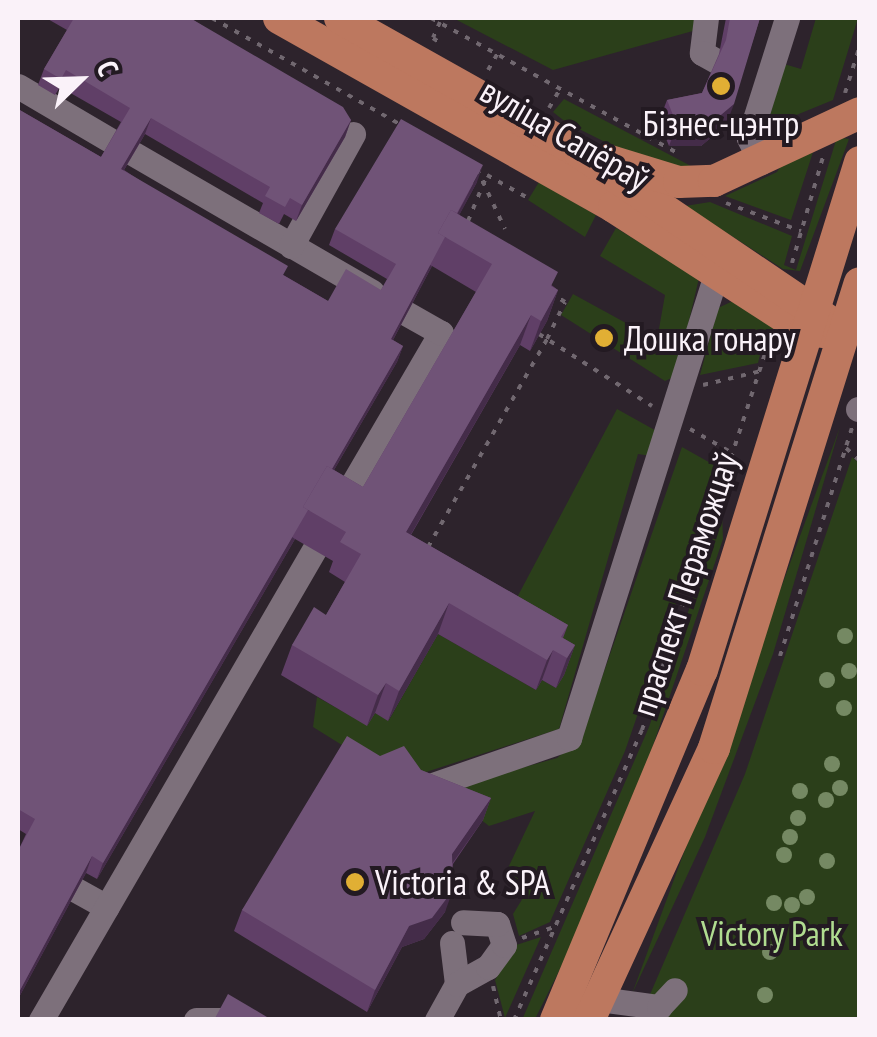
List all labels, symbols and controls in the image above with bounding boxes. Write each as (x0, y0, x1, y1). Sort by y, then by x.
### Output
north arrow (30, 30, 130, 130)
text: С (89, 55, 128, 81)
street label: вуліца Сапёраў (473, 69, 657, 199)
marker: Бізнес-цэнтр (710, 75, 732, 97)
place label: Бізнес-цэнтр (643, 102, 799, 144)
place label: Дошка гонару (624, 317, 796, 359)
marker: Дошка гонару (593, 327, 615, 349)
street label: праспект Пераможцаў (622, 447, 746, 721)
place label: Victoria & SPA (375, 861, 550, 903)
marker: Victoria & SPA (344, 871, 366, 893)
park label: Victory Park (701, 912, 843, 954)

